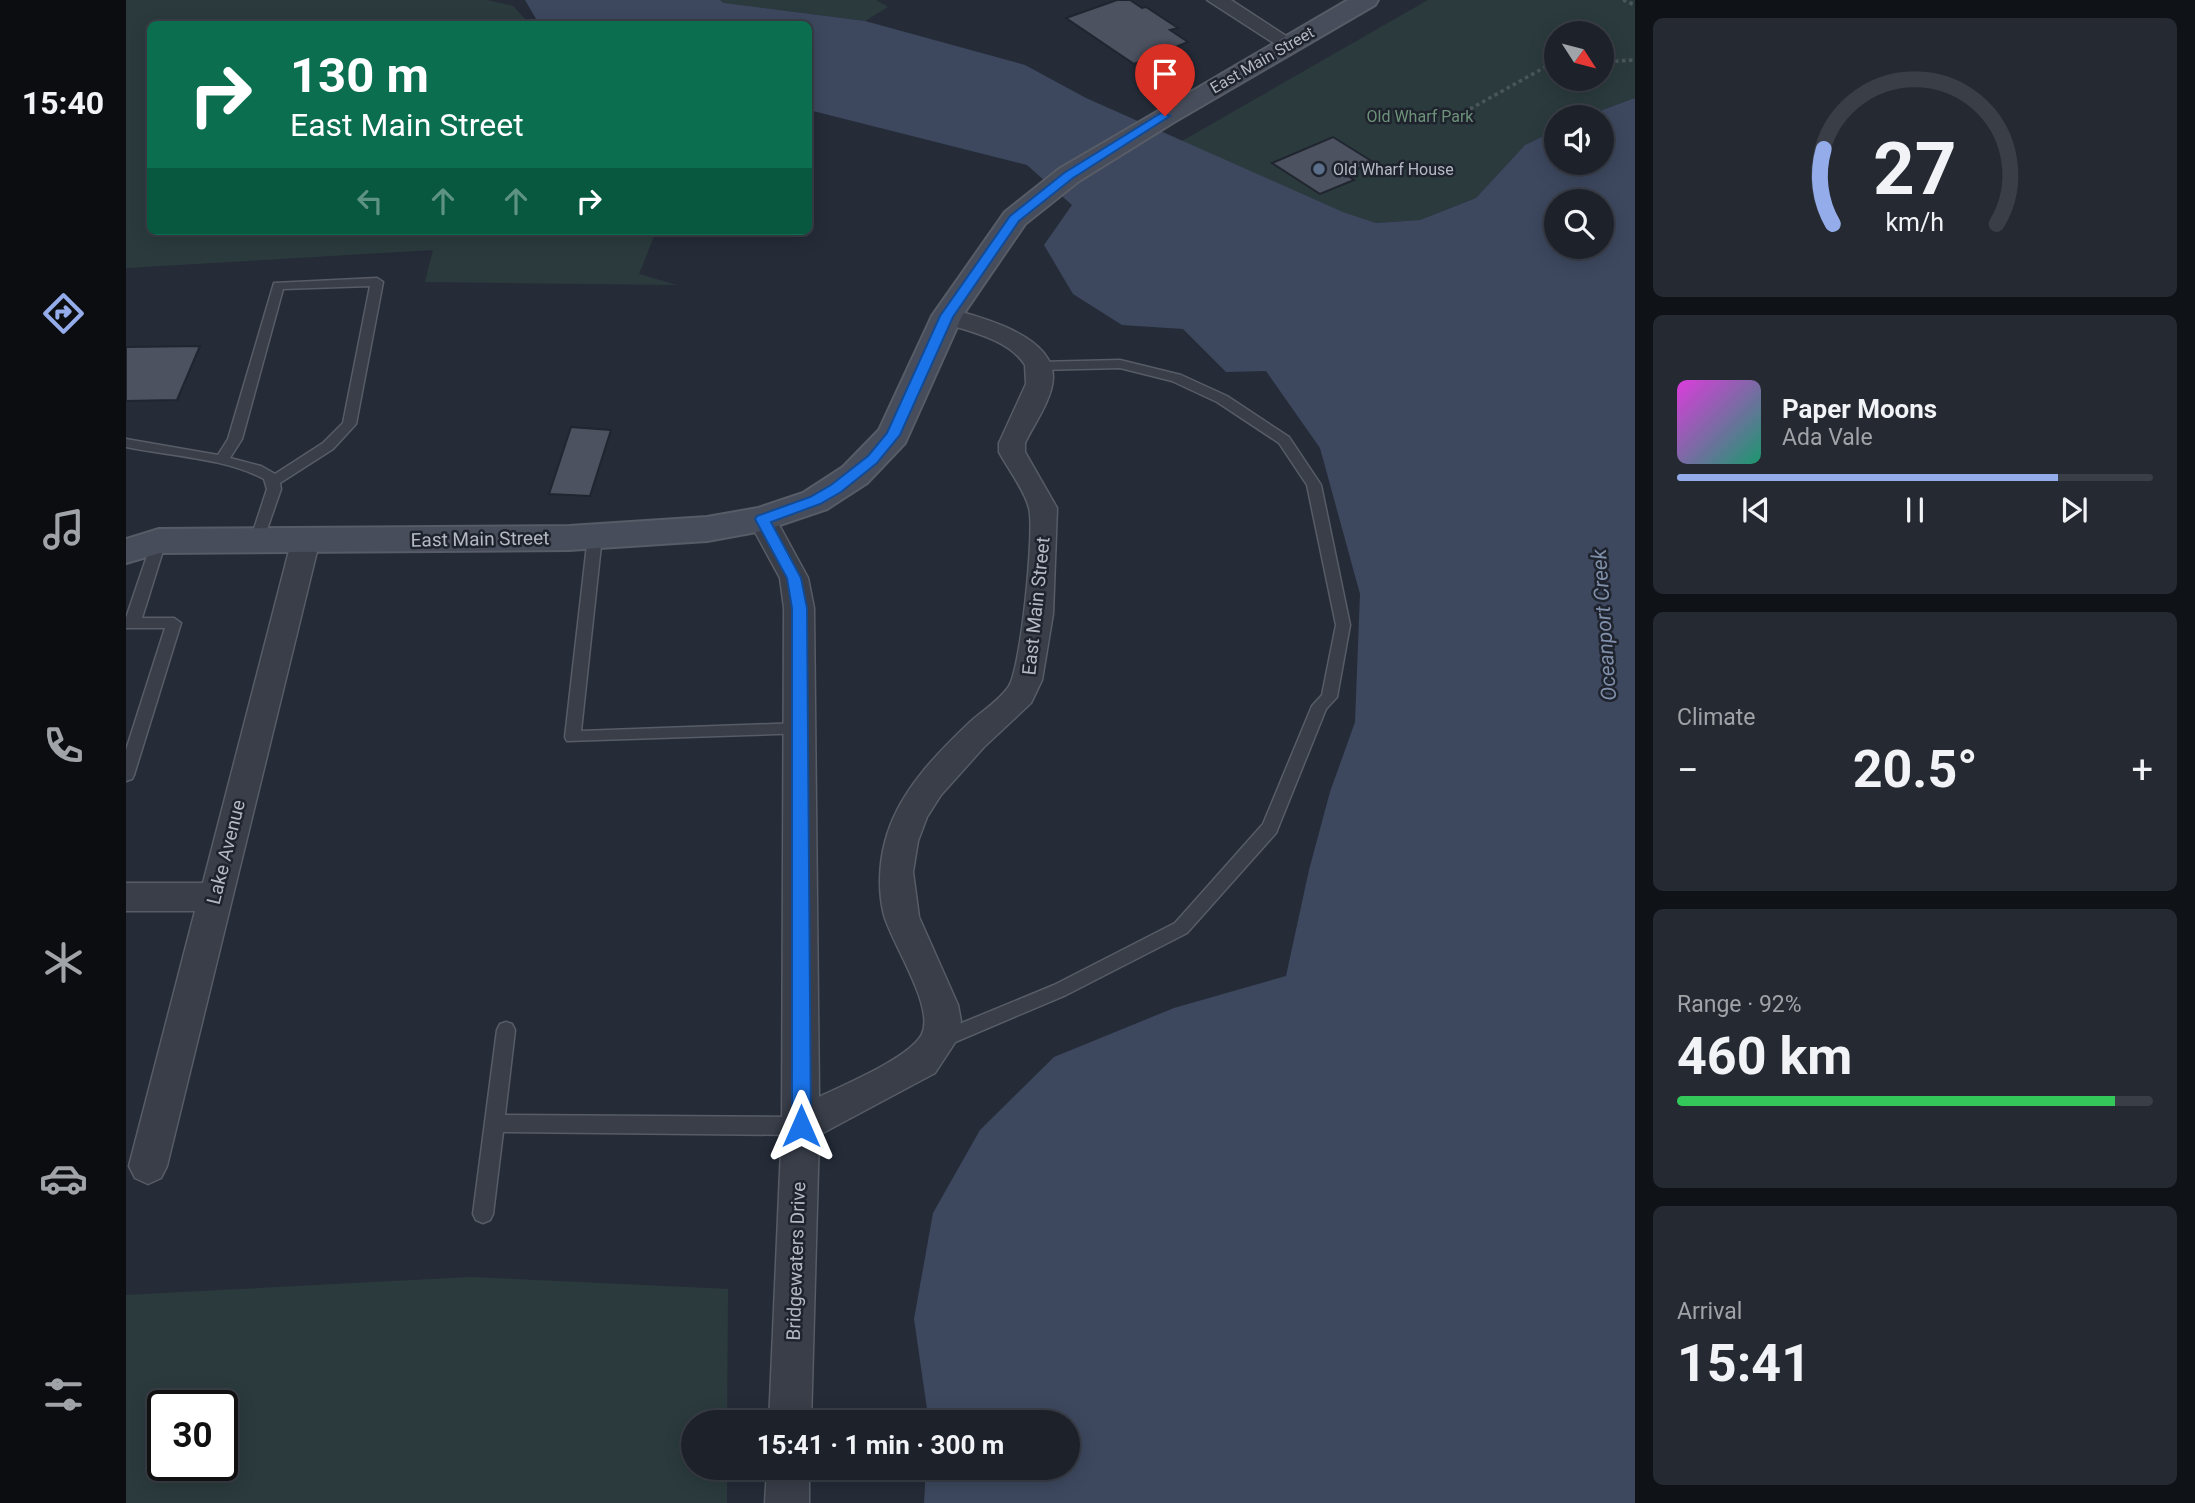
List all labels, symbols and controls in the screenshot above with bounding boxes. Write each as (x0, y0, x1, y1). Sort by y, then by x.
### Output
north arrow (1544, 21, 1614, 91)
map controls (1544, 21, 1614, 259)
street label: East Main Street (1207, 23, 1317, 97)
pin (1135, 44, 1195, 116)
text: 130 m (290, 47, 429, 104)
icon: right (175, 49, 266, 140)
icon: arrive (1146, 55, 1184, 93)
text: 15:40 (22, 84, 104, 122)
button: sound (1544, 105, 1614, 175)
text: East Main Street (290, 106, 524, 144)
park label: Old Wharf Park (1367, 107, 1474, 126)
text: 27 (1873, 126, 1957, 212)
place label: Old Wharf House (1333, 160, 1454, 179)
marker: Old Wharf House (1311, 161, 1327, 177)
icon: left (351, 182, 389, 220)
icon: ahead (424, 182, 462, 220)
icon: ahead (497, 182, 535, 220)
icon: right (570, 182, 608, 220)
button: search (1544, 189, 1614, 259)
text: km/h (1886, 207, 1944, 236)
icon: directions (39, 289, 88, 338)
text: Paper Moons (1782, 394, 1937, 424)
text: Ada Vale (1782, 424, 1873, 451)
icon: previous (1737, 491, 1775, 529)
icon: pause (1896, 491, 1934, 529)
icon: next (2055, 491, 2093, 529)
icon: music (39, 505, 88, 554)
street label: East Main Street (410, 526, 550, 552)
street label: East Main Street (1017, 536, 1055, 676)
water label: Oceanport Creek (1587, 548, 1621, 702)
text: Climate (1677, 704, 1756, 731)
icon: phone (39, 721, 88, 770)
text: 20.5° (1853, 739, 1978, 800)
text: − (1677, 748, 1699, 792)
text: + (2131, 748, 2153, 792)
street label: Lake Avenue (202, 797, 250, 907)
icon: climate (39, 938, 88, 987)
text: Range · 92% (1677, 991, 1802, 1018)
text: 460 km (1677, 1026, 1852, 1087)
position arrow (764, 1089, 838, 1163)
icon: car (39, 1154, 88, 1203)
street label: Bridgewaters Drive (782, 1181, 810, 1341)
text: Arrival (1677, 1298, 1742, 1325)
text: 15:41 (1677, 1333, 1811, 1394)
icon: filters (39, 1370, 88, 1419)
speed limit sign: 30 (147, 1390, 238, 1481)
text: 15:41 · 1 min · 300 m (757, 1430, 1004, 1460)

